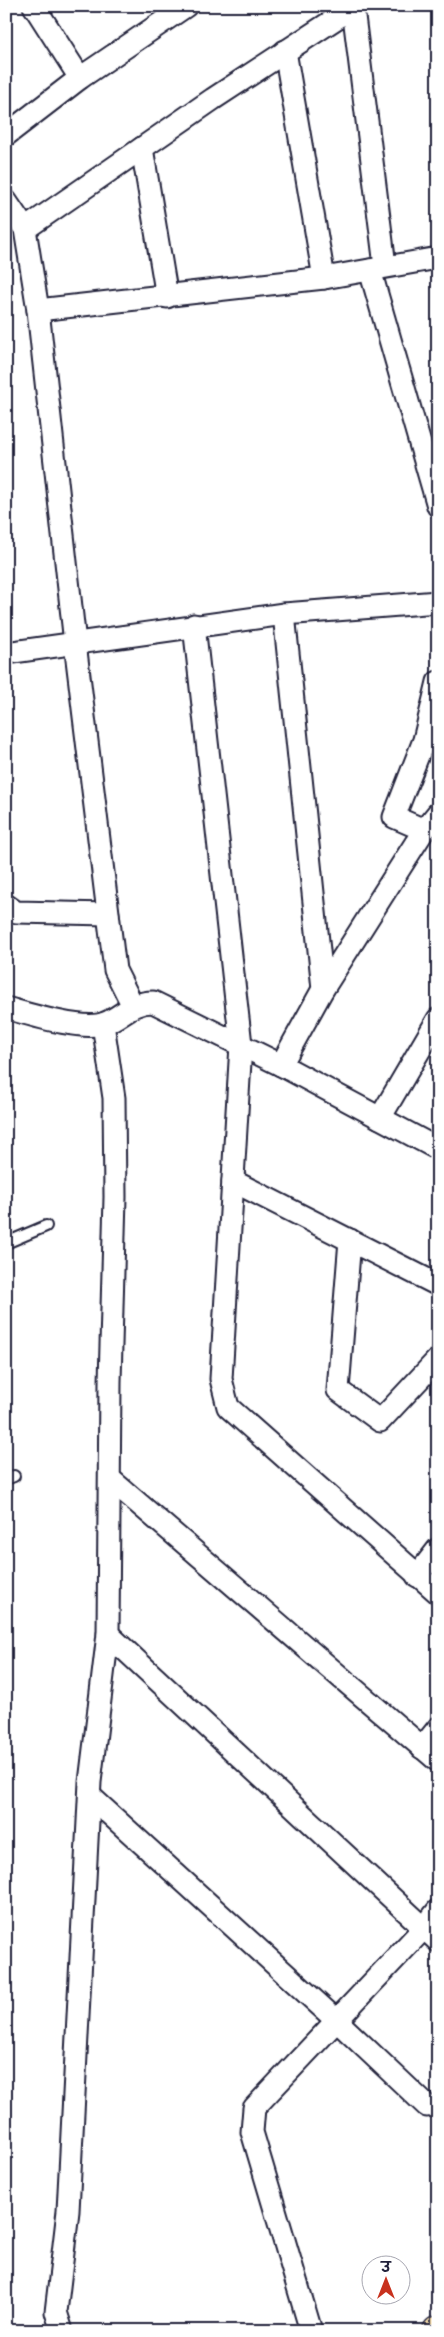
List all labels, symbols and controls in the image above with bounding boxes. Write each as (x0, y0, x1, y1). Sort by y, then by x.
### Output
north arrow (362, 2254, 412, 2304)
text: उ (379, 2255, 392, 2280)

